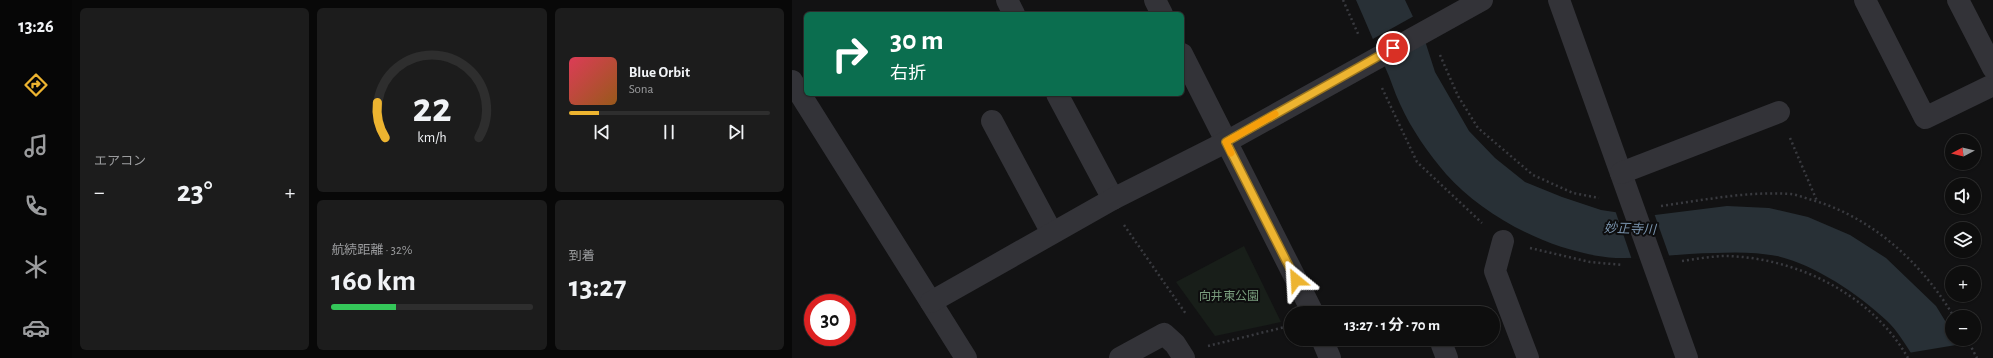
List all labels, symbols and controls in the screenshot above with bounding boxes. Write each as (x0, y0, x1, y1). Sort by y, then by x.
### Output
text: 13:26 (18, 18, 54, 36)
text: 30 m (890, 27, 943, 55)
icon: right (824, 28, 876, 80)
pin (1376, 31, 1410, 65)
icon: arrive (1382, 37, 1404, 59)
text: Blue Orbit (629, 65, 690, 80)
text: 右折 (890, 65, 926, 83)
icon: directions (22, 71, 50, 99)
text: Sona (629, 83, 654, 96)
text: 22 (412, 88, 452, 129)
icon: previous (591, 121, 613, 143)
icon: pause (658, 121, 680, 143)
icon: next (725, 121, 747, 143)
text: km/h (417, 130, 447, 144)
icon: music (22, 132, 50, 160)
north arrow (1945, 134, 1981, 170)
map controls (1945, 134, 1981, 346)
text: エアコン (94, 155, 146, 168)
text: 23° (177, 177, 213, 207)
button: sound (1945, 178, 1981, 214)
text: − (94, 181, 105, 203)
text: + (285, 181, 295, 203)
icon: phone (22, 192, 50, 220)
water label: 妙正寺川 (1604, 221, 1658, 237)
button: layers (1945, 222, 1981, 258)
text: 航続距離 · 32% (331, 244, 413, 257)
text: 到着 (569, 250, 595, 263)
icon: climate (22, 253, 50, 281)
position arrow (1275, 259, 1317, 301)
text: 160 km (331, 266, 416, 296)
button: + (1945, 266, 1981, 302)
text: 13:27 (569, 272, 626, 302)
park label: 向井東公園 (1199, 289, 1259, 302)
speed limit sign: 30 (804, 294, 856, 346)
button: − (1945, 310, 1981, 346)
icon: car (22, 314, 50, 342)
text: 13:27 · 1 分 · 70 m (1344, 318, 1440, 333)

